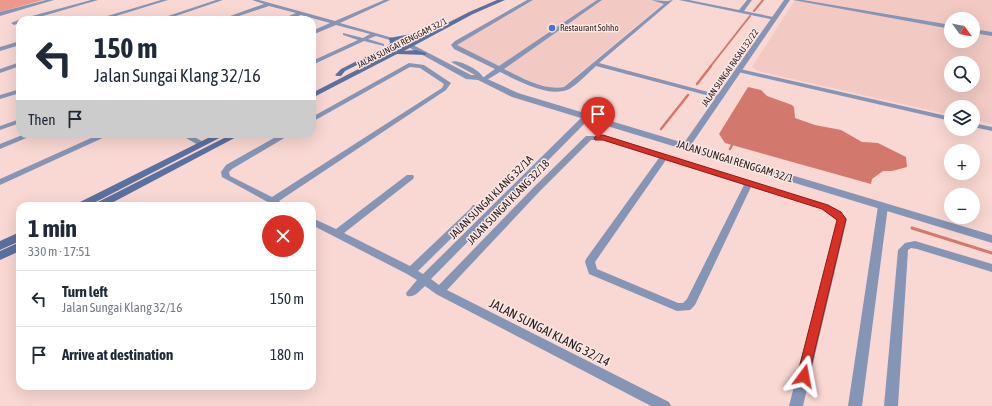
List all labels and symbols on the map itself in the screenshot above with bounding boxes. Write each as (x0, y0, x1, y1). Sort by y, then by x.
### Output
north arrow (944, 12, 980, 48)
street label: JALAN SUNGAI RENGGAM 32/1 (355, 16, 449, 70)
marker: Restaurant Sohho (547, 23, 557, 33)
place label: Restaurant Sohho (560, 23, 619, 33)
street label: JALAN SUNGAI RASAU 32/22 (699, 27, 761, 109)
pin (581, 97, 615, 138)
street label: JALAN SUNGAI RENGGAM 32/1 (675, 137, 795, 185)
street label: JALAN SUNGAI KLANG 32/1A (447, 152, 536, 241)
street label: JALAN SUNGAI KLANG 32/18 (464, 157, 552, 247)
street label: JALAN SUNGAI KLANG 32/14 (487, 295, 613, 369)
position arrow (783, 355, 825, 397)

